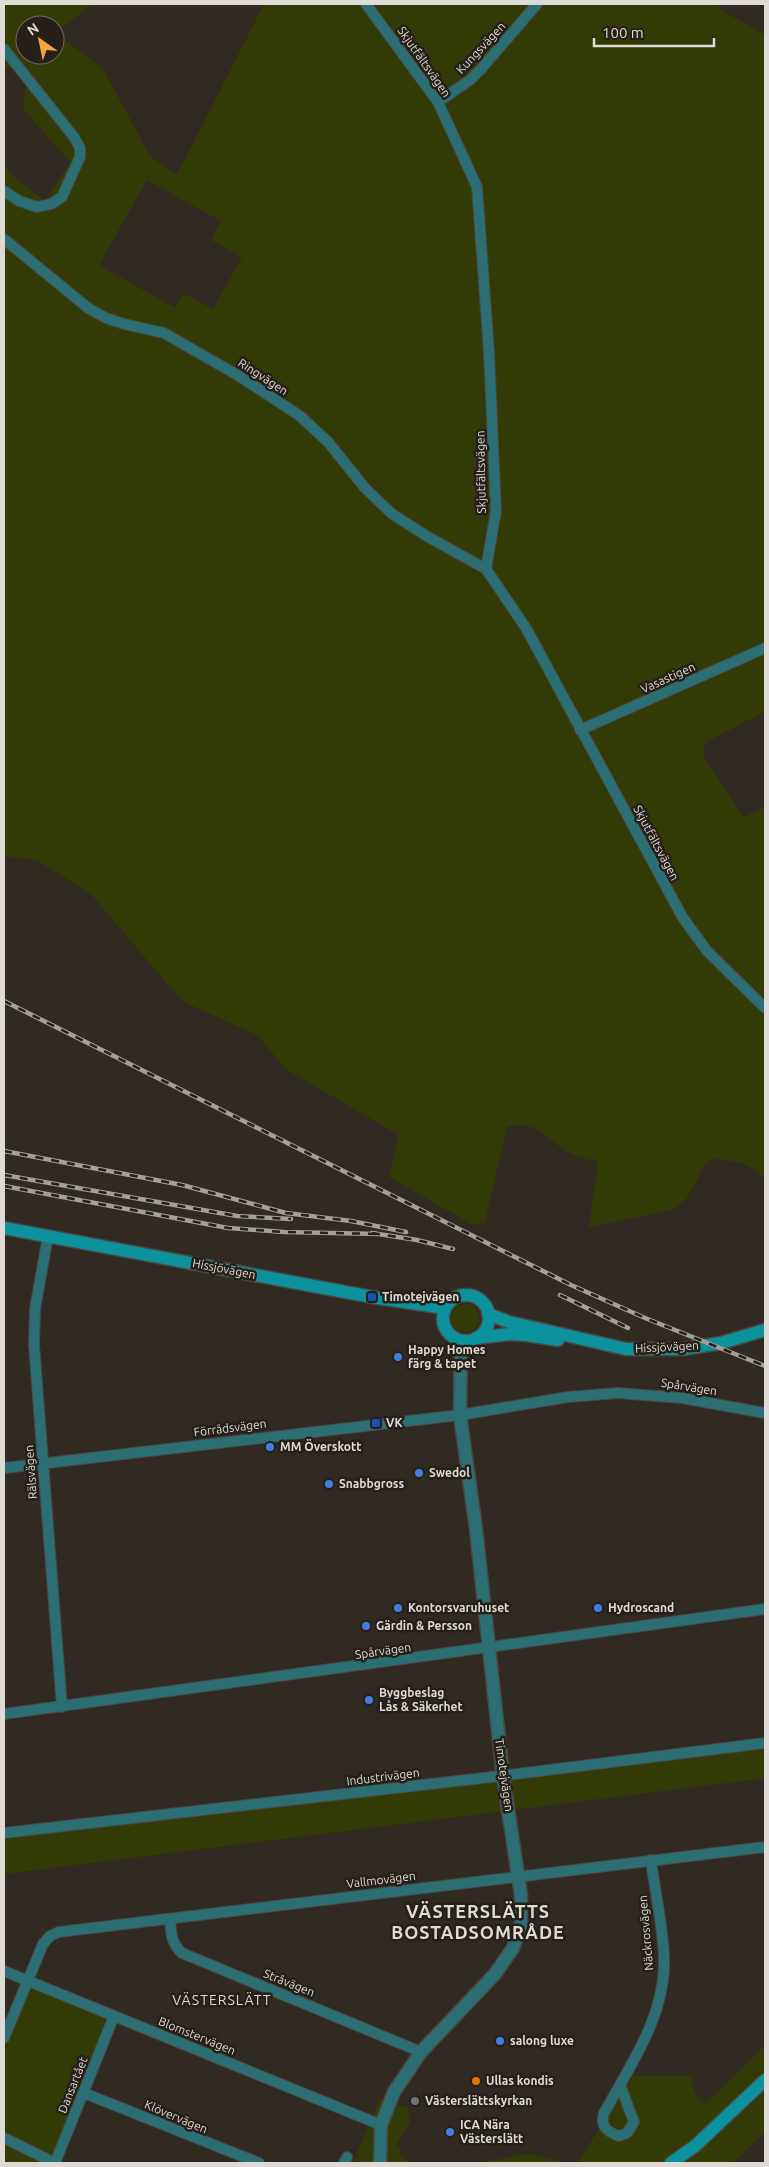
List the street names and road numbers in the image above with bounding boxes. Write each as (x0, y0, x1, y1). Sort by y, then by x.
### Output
street label: Kungsvägen (454, 19, 508, 76)
street label: Skjutfältsvägen (395, 24, 454, 99)
street label: Ringvägen (236, 356, 291, 397)
street label: Skjutfältsvägen (473, 430, 488, 514)
street label: Vasastigen (639, 660, 697, 695)
street label: Skjutfältsvägen (631, 803, 682, 882)
street label: Hissjövägen (191, 1256, 257, 1281)
street label: Hissjövägen (635, 1338, 699, 1355)
street label: Spårvägen (660, 1376, 718, 1397)
street label: Förrådsvägen (193, 1417, 267, 1438)
street label: Rälsvägen (22, 1444, 39, 1500)
street label: Spårvägen (354, 1640, 412, 1661)
street label: Timotejvägen (493, 1737, 516, 1812)
street label: Industrivägen (346, 1766, 420, 1787)
street label: Vallmovägen (346, 1869, 416, 1890)
street label: Näckrosvägen (636, 1895, 655, 1971)
street label: Stråvägen (262, 1966, 317, 1999)
street label: Blomstervägen (157, 2014, 238, 2057)
street label: Dansartået (55, 2054, 90, 2115)
street label: Klövervägen (143, 2097, 210, 2136)

